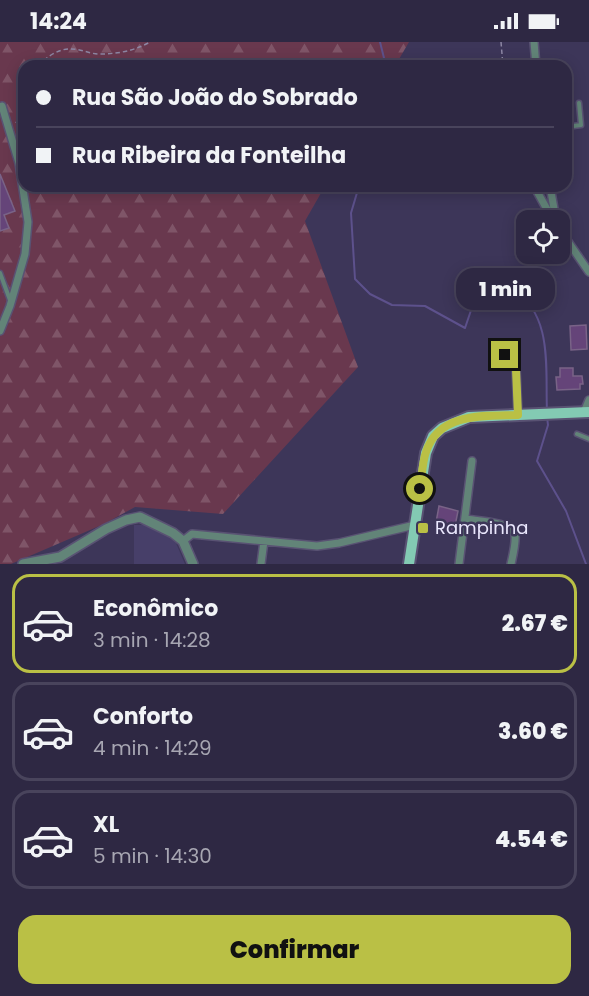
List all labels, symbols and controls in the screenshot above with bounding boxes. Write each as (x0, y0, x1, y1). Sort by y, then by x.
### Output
text: 14:24 (30, 6, 87, 37)
text: Rua São João do Sobrado (72, 82, 358, 113)
text: Rua Ribeira da Fonteilha (72, 140, 346, 171)
map controls (516, 210, 570, 264)
button: locate (516, 210, 570, 264)
callout: 1 min (456, 268, 554, 310)
text: 1 min (479, 275, 532, 303)
route end (491, 341, 518, 368)
route start (406, 475, 433, 502)
place label: Rampinha (435, 515, 528, 540)
marker: Rampinha (416, 521, 430, 535)
text: Econômico (93, 593, 218, 624)
icon: car (21, 597, 75, 651)
text: 2.67 € (502, 608, 568, 639)
text: 3 min · 14:28 (93, 626, 211, 654)
text: Conforto (93, 701, 193, 732)
icon: car (21, 705, 75, 759)
text: 3.60 € (498, 716, 568, 747)
text: 4 min · 14:29 (93, 734, 212, 762)
text: XL (93, 809, 119, 840)
icon: car (21, 813, 75, 867)
text: 4.54 € (495, 824, 568, 855)
text: 5 min · 14:30 (93, 842, 212, 870)
button: Confirmar (18, 915, 571, 984)

